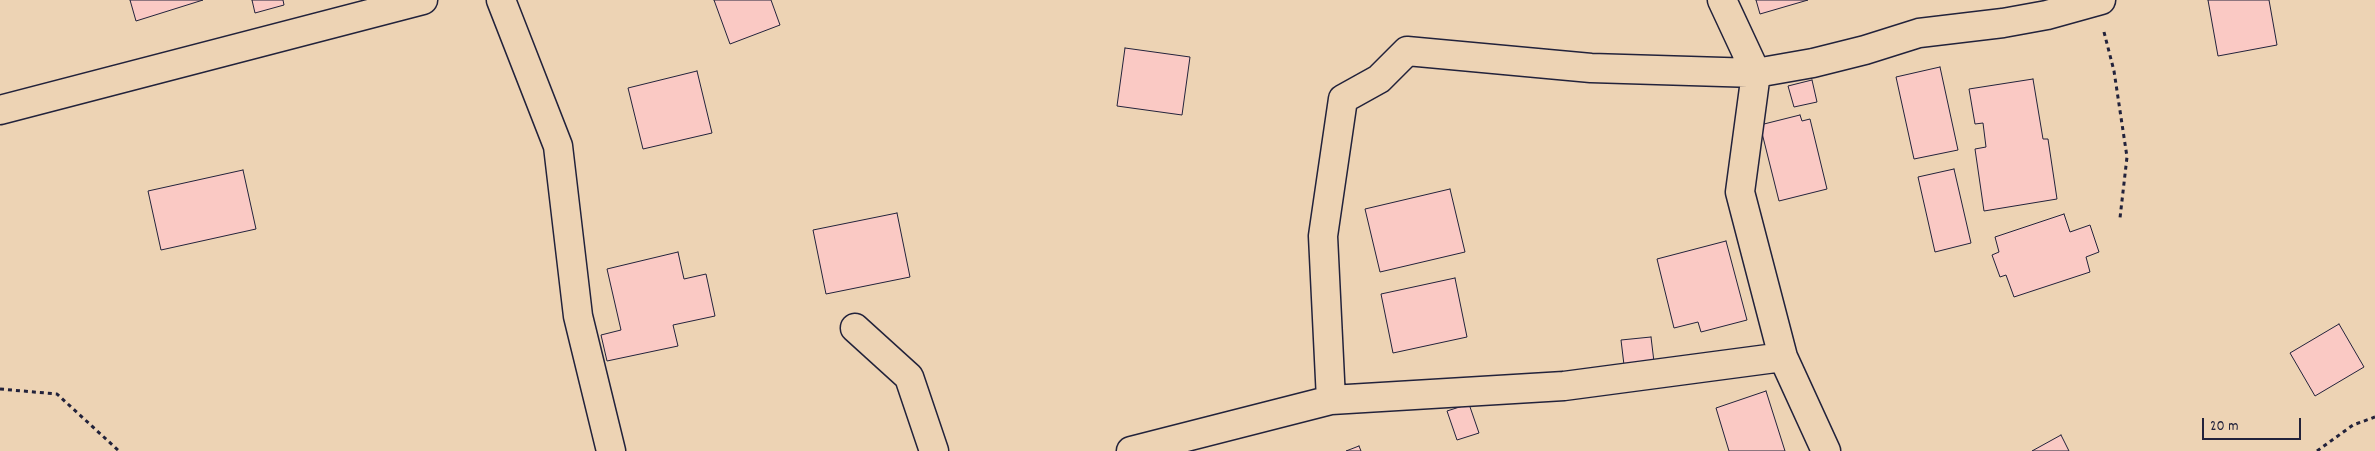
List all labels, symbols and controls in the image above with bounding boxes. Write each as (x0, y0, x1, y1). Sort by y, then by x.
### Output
scale bar (2205, 408, 2304, 440)
text: 20 m (2210, 416, 2238, 438)

